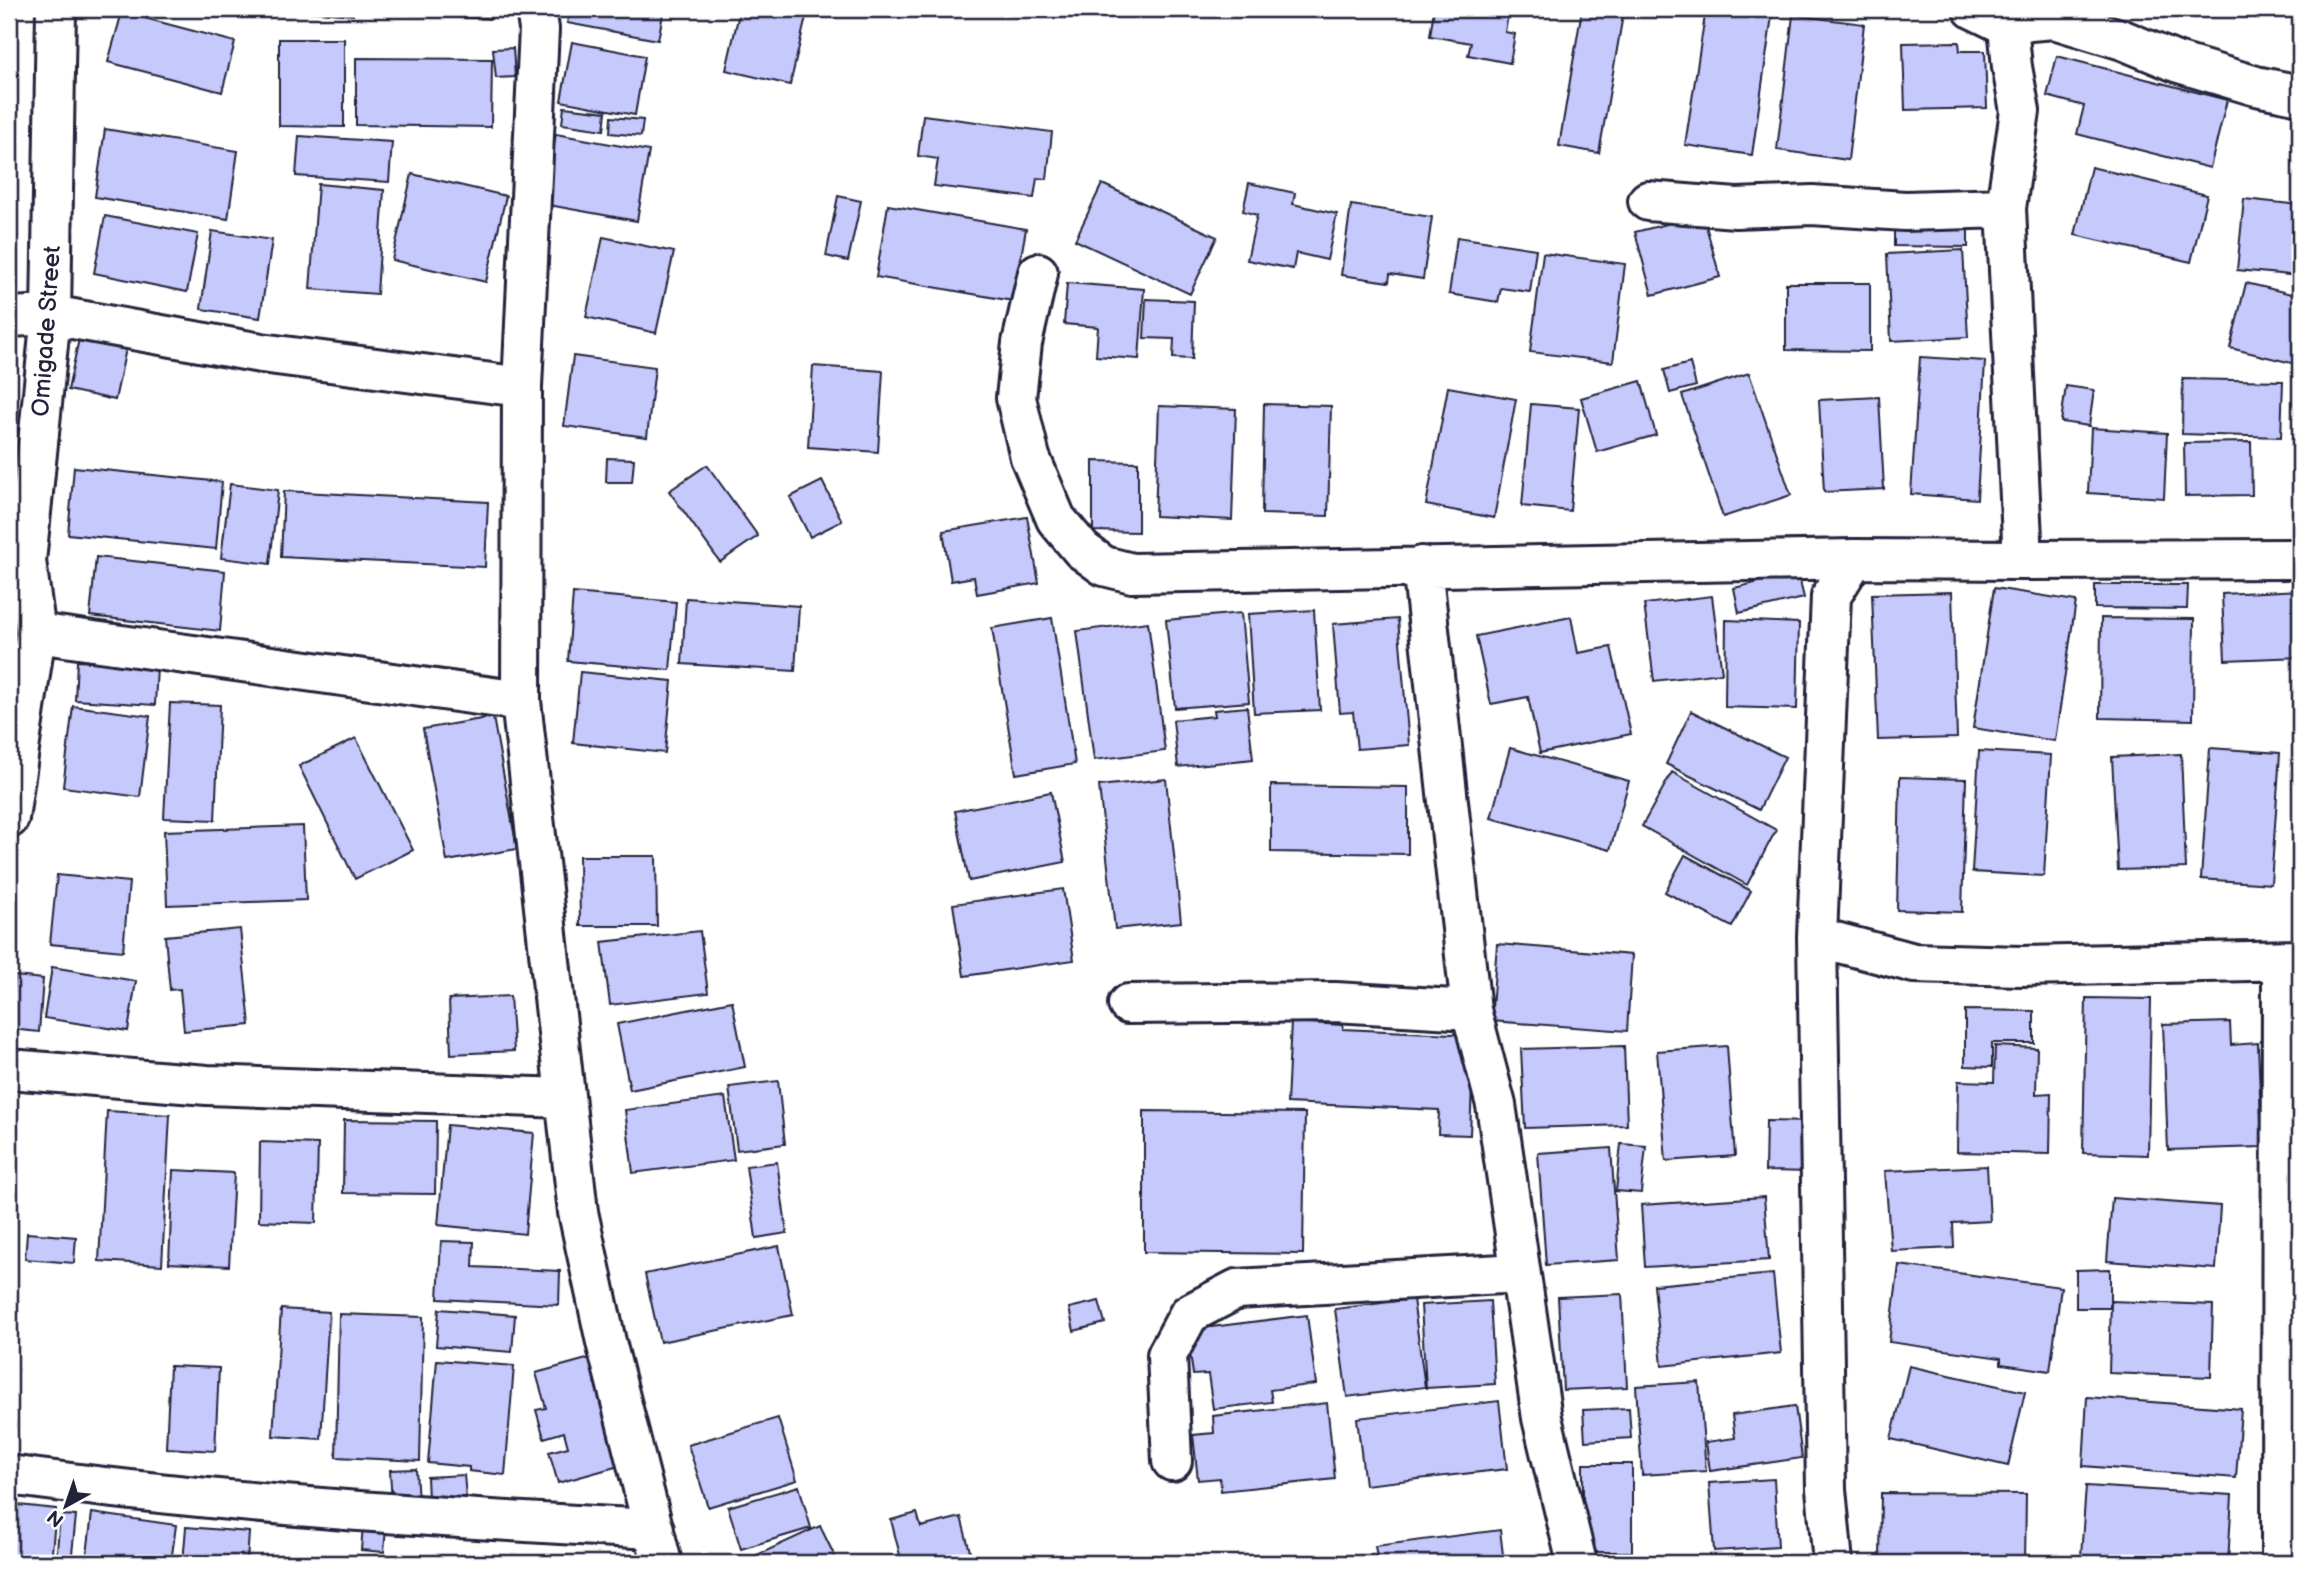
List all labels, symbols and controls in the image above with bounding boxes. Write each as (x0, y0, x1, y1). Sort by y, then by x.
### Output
street label: Omigade Street (26, 244, 67, 417)
north arrow (32, 1470, 102, 1540)
text: N (43, 1504, 69, 1531)

